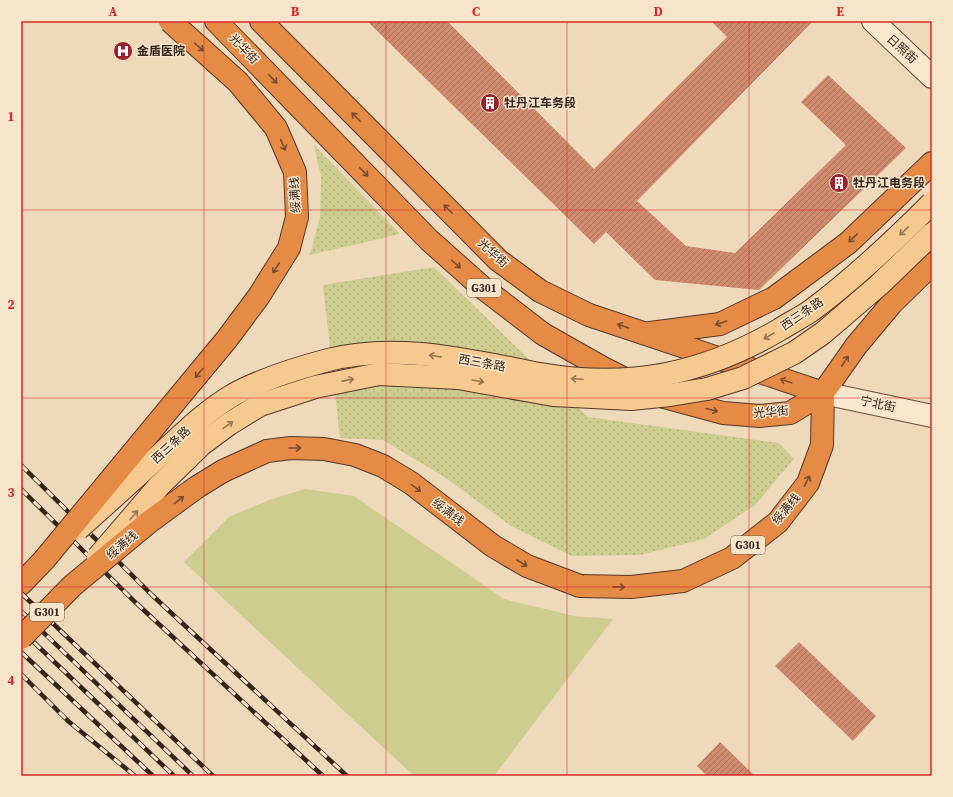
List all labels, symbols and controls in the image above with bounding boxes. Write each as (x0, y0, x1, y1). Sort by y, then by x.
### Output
text: A (109, 3, 118, 20)
text: B (291, 3, 300, 20)
text: C (472, 3, 480, 20)
text: D (653, 3, 663, 20)
text: E (836, 3, 844, 20)
street label: 光华街 (226, 30, 262, 68)
street label: 日照街 (883, 31, 921, 67)
hospital icon: 金盾医院 (112, 40, 134, 62)
place label: 金盾医院 (137, 43, 185, 59)
one-way arrow (194, 43, 204, 52)
one-way arrow (268, 74, 278, 84)
building icon: 牡丹江车务段 (479, 92, 501, 114)
place label: 牡丹江车务段 (504, 95, 576, 111)
text: 1 (7, 108, 15, 125)
one-way arrow (351, 112, 361, 122)
one-way arrow (280, 139, 287, 151)
one-way arrow (359, 167, 368, 177)
building icon: 牡丹江电务段 (828, 172, 850, 194)
place label: 牡丹江电务段 (853, 175, 925, 191)
street label: 绥满线 (286, 177, 304, 213)
one-way arrow (443, 204, 453, 214)
one-way arrow (899, 226, 909, 235)
one-way arrow (848, 233, 858, 243)
street label: 光华街 (474, 235, 512, 271)
one-way arrow (451, 259, 461, 268)
one-way arrow (272, 262, 280, 274)
road number: G301 (467, 279, 501, 297)
street label: 西三条路 (778, 294, 826, 334)
text: 2 (7, 296, 15, 313)
one-way arrow (715, 319, 727, 327)
one-way arrow (618, 322, 630, 330)
one-way arrow (763, 332, 775, 340)
street label: 西三条路 (457, 351, 507, 375)
one-way arrow (429, 352, 442, 360)
one-way arrow (841, 356, 849, 367)
one-way arrow (195, 367, 204, 378)
one-way arrow (571, 375, 584, 382)
one-way arrow (342, 376, 355, 384)
one-way arrow (780, 377, 793, 384)
one-way arrow (471, 378, 484, 386)
street label: 宁北街 (859, 392, 897, 416)
street label: 光华街 (752, 402, 790, 422)
one-way arrow (705, 407, 718, 414)
one-way arrow (222, 421, 233, 429)
street label: 西三条路 (148, 423, 194, 467)
one-way arrow (288, 444, 301, 452)
one-way arrow (804, 475, 812, 487)
one-way arrow (411, 483, 422, 492)
text: 3 (7, 484, 15, 501)
street label: 绥满线 (768, 490, 804, 528)
street label: 绥满线 (429, 495, 467, 529)
one-way arrow (173, 496, 184, 505)
one-way arrow (130, 509, 139, 520)
street label: 绥满线 (103, 527, 141, 563)
road number: G301 (731, 536, 765, 554)
one-way arrow (516, 559, 528, 567)
one-way arrow (612, 583, 625, 591)
road number: G301 (30, 603, 64, 621)
text: 4 (7, 672, 15, 689)

